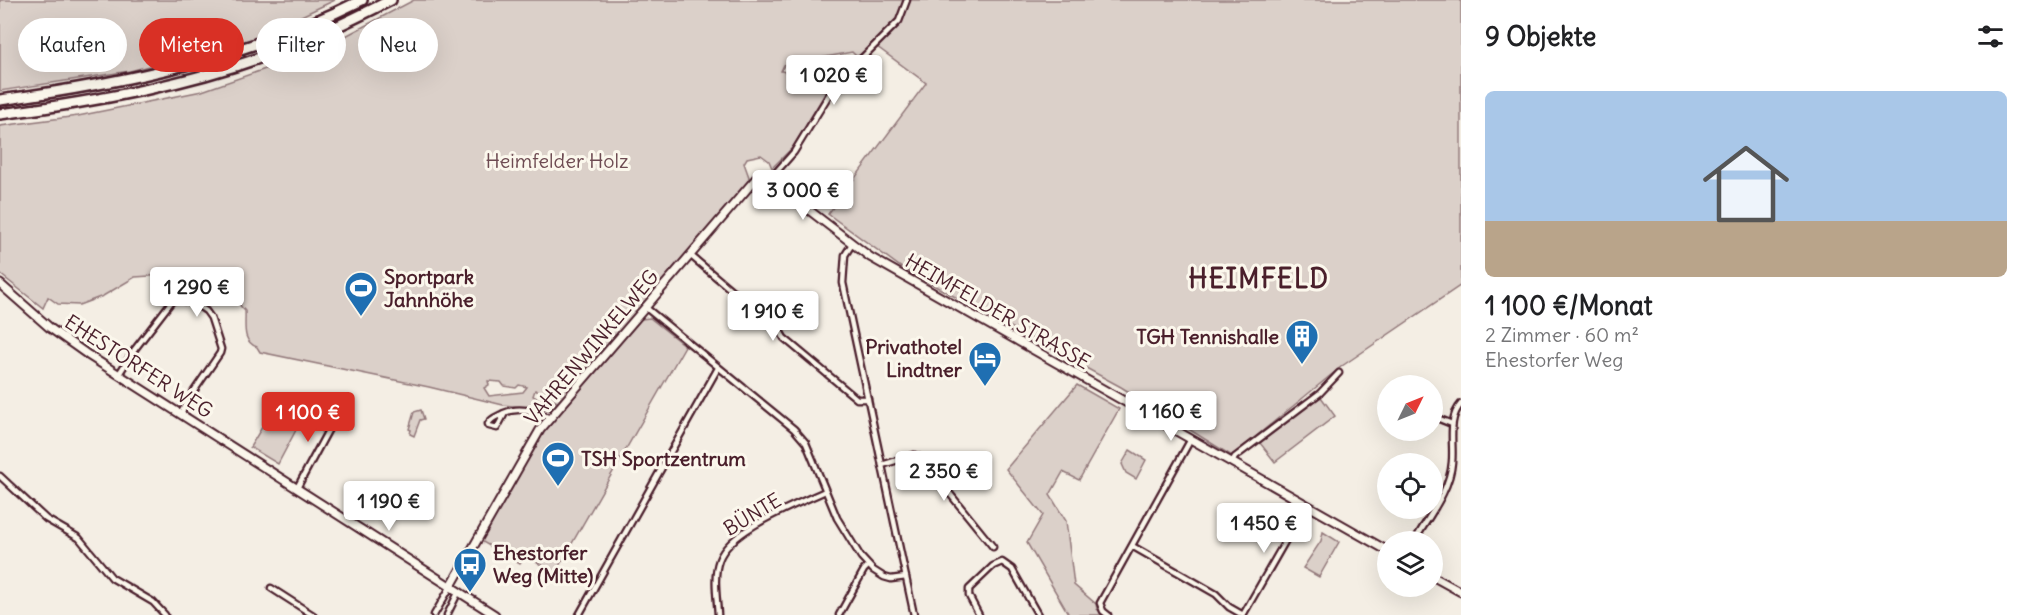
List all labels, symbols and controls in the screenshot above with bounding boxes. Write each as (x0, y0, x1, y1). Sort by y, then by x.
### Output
chip: Kaufen (18, 18, 127, 72)
chip: Mieten (139, 18, 244, 72)
chip: Filter (256, 18, 346, 72)
chip: Neu (358, 18, 438, 72)
text: 9 Objekte (1485, 20, 1596, 53)
icon: filters (1974, 20, 2007, 53)
pin: 1 020 € (779, 55, 889, 106)
text: 1 020 € (800, 62, 868, 87)
icon: home (1692, 130, 1800, 238)
park label: Heimfelder Holz (485, 148, 629, 173)
pin: 3 000 € (748, 170, 858, 221)
text: 3 000 € (766, 177, 840, 202)
street label: HEIMFELDER STRASSE (901, 248, 1095, 374)
district label: HEIMFELD (1189, 262, 1330, 295)
place label: Sportpark Jahnhöhe (384, 264, 474, 312)
street label: VAHRENWINKELWEG (519, 264, 663, 430)
pin: 1 290 € (142, 267, 252, 318)
sports icon: Sportpark Jahnhöhe (343, 270, 379, 317)
text: 1 290 € (164, 274, 230, 299)
text: 1 100 €/Monat (1485, 289, 1653, 322)
pin: 1 910 € (718, 291, 828, 342)
text: 1 910 € (742, 298, 804, 323)
street label: EHESTORFER WEG (60, 309, 218, 423)
building icon: TGH Tennishalle (1284, 318, 1320, 365)
text: 2 Zimmer · 60 m² (1485, 322, 1639, 347)
place label: TGH Tennishalle (1136, 324, 1279, 349)
place label: Privathotel Lindtner (865, 334, 963, 382)
hotel icon: Privathotel Lindtner (967, 340, 1003, 387)
text: Ehestorfer Weg (1485, 347, 1623, 372)
north arrow (1377, 375, 1443, 441)
map controls (1377, 375, 1443, 597)
pin: 1 160 € (1116, 391, 1226, 442)
pin: 1 100 € (253, 392, 363, 443)
text: 1 160 € (1140, 398, 1202, 423)
text: 1 100 € (276, 399, 340, 424)
sports icon: TSH Sportzentrum (540, 440, 576, 487)
place label: TSH Sportzentrum (581, 446, 746, 471)
pin: 2 350 € (889, 451, 999, 502)
button: locate (1377, 453, 1443, 519)
text: 2 350 € (909, 458, 979, 483)
pin: 1 190 € (334, 481, 444, 532)
street label: BÜNTE (719, 487, 785, 541)
text: 1 190 € (358, 488, 420, 513)
pin: 1 450 € (1209, 503, 1319, 554)
text: 1 450 € (1231, 510, 1297, 535)
button: layers (1377, 531, 1443, 597)
place label: Ehestorfer Weg (Mitte) (493, 540, 593, 588)
bus stop icon: Ehestorfer Weg (Mitte) (452, 546, 488, 593)

